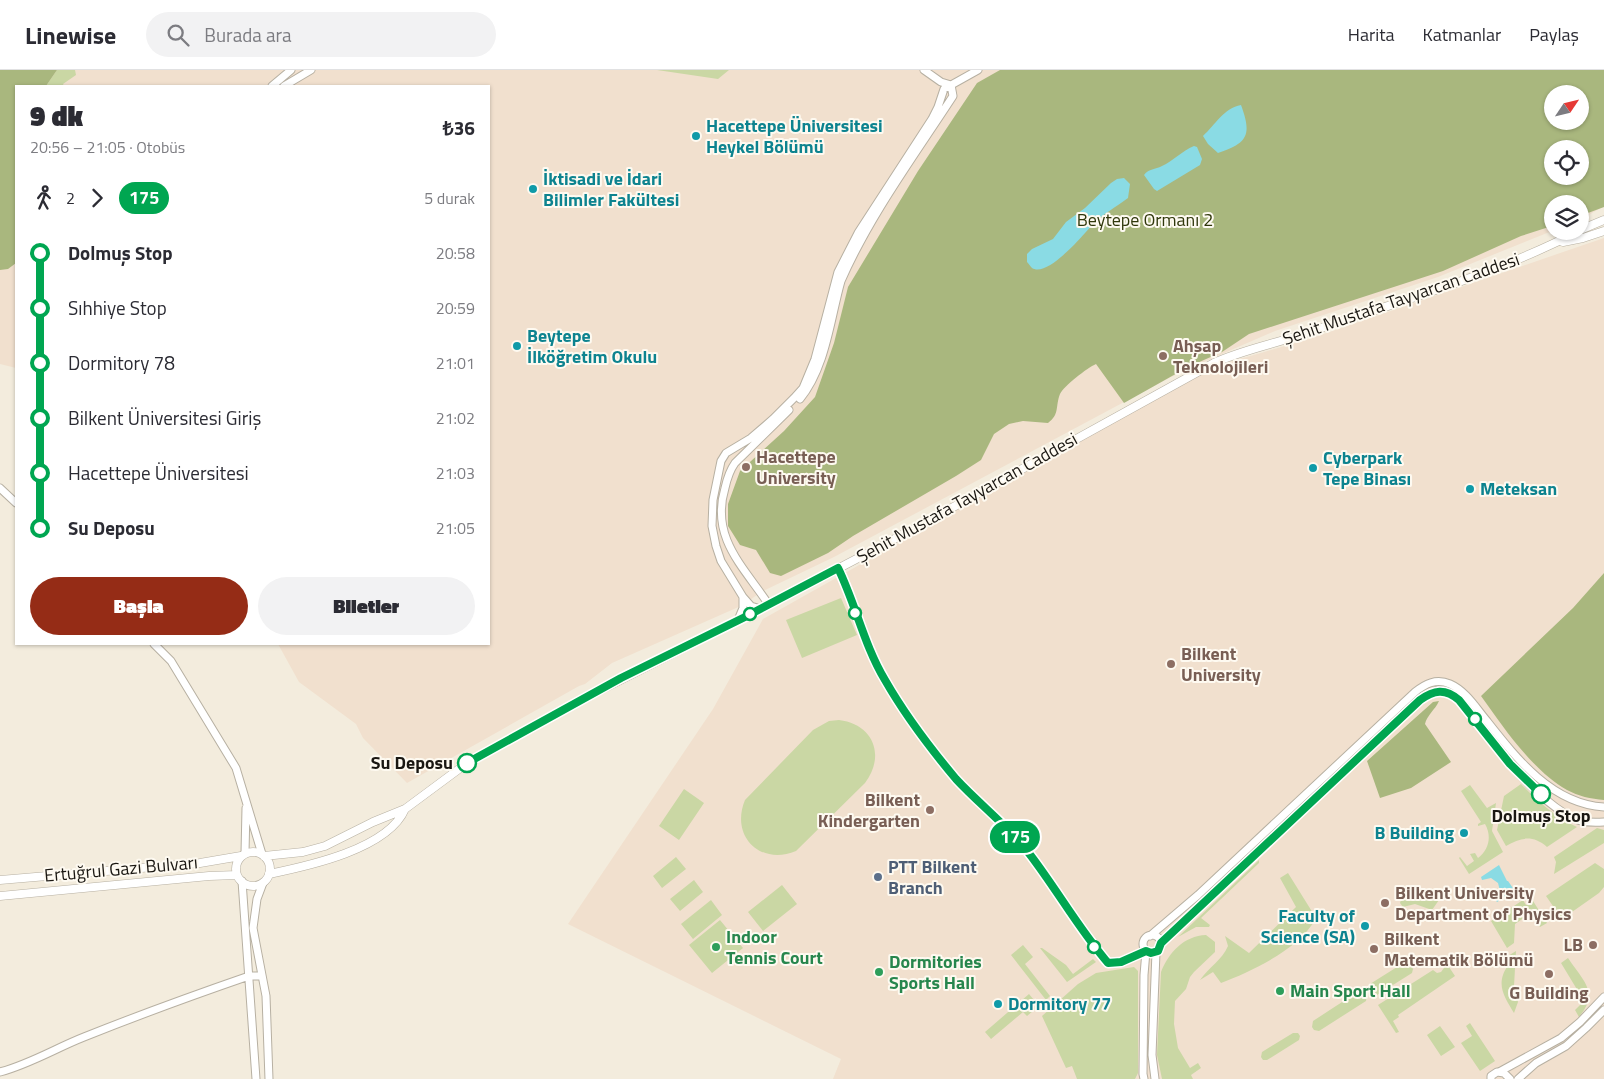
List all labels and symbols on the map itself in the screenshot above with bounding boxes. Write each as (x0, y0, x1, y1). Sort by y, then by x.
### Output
north arrow (1544, 85, 1589, 130)
place label: Hacettepe Üniversitesi Heykel Bölümü (706, 112, 883, 160)
marker: Hacettepe Üniversitesi Heykel Bölümü (690, 130, 702, 142)
place label: İktisadi ve İdari Bilimler Fakültesi (543, 165, 679, 213)
marker: İktisadi ve İdari Bilimler Fakültesi (527, 183, 539, 195)
park label: Beytepe Ormanı 2 (1077, 206, 1213, 233)
street label: Şehit Mustafa Tayyarcan Caddesi (1279, 245, 1523, 352)
place label: Beytepe İlköğretim Okulu (527, 322, 657, 370)
place label: Ahşap Teknolojileri (1173, 332, 1268, 380)
marker: Beytepe İlköğretim Okulu (511, 340, 523, 352)
marker: Ahşap Teknolojileri (1157, 350, 1169, 362)
street label: Şehit Mustafa Tayyarcan Caddesi (851, 425, 1082, 570)
place label: Hacettepe University (756, 443, 836, 491)
place label: Cyberpark Tepe Binası (1323, 444, 1411, 492)
marker: Hacettepe University (740, 461, 752, 473)
marker: Cyberpark Tepe Binası (1307, 462, 1319, 474)
place label: Meteksan (1480, 475, 1557, 502)
marker: Meteksan (1464, 483, 1476, 495)
unlabelled marker (848, 606, 862, 620)
unlabelled marker (743, 607, 757, 621)
place label: Bilkent University (1181, 640, 1261, 688)
marker: Bilkent University (1165, 658, 1177, 670)
unlabelled marker (1468, 712, 1482, 726)
place label: Su Deposu (371, 749, 453, 776)
marker: Su Deposu (457, 753, 477, 773)
marker: Dolmuş Stop (1531, 784, 1551, 804)
place label: Bilkent Kindergarten (818, 786, 920, 834)
place label: Dolmuş Stop (1491, 802, 1591, 829)
marker: Bilkent Kindergarten (924, 804, 936, 816)
place label: B Building (1375, 819, 1454, 846)
line badge: 175 (986, 821, 1044, 853)
marker: B Building (1458, 827, 1470, 839)
street label: Ertuğrul Gazi Bulvarı (43, 848, 199, 889)
place label: PTT Bilkent Branch (888, 853, 977, 901)
marker: PTT Bilkent Branch (872, 871, 884, 883)
place label: Bilkent University Department of Physics (1395, 879, 1572, 927)
marker: Bilkent University Department of Physics (1379, 897, 1391, 909)
place label: Faculty of Science (SA) (1261, 902, 1356, 950)
marker: Faculty of Science (SA) (1359, 920, 1371, 932)
place label: Indoor Tennis Court (726, 923, 823, 971)
place label: Bilkent Matematik Bölümü (1384, 925, 1534, 973)
place label: LB (1564, 931, 1583, 958)
marker: LB (1587, 939, 1599, 951)
unlabelled marker (1087, 940, 1101, 954)
marker: Indoor Tennis Court (710, 941, 722, 953)
marker: Bilkent Matematik Bölümü (1368, 943, 1380, 955)
place label: Dormitories Sports Hall (889, 948, 982, 996)
marker: Dormitories Sports Hall (873, 966, 885, 978)
marker: G Building (1543, 968, 1555, 980)
place label: Main Sport Hall (1290, 977, 1411, 1004)
place label: G Building (1509, 979, 1589, 1006)
marker: Main Sport Hall (1274, 985, 1286, 997)
place label: Dormitory 77 (1008, 990, 1111, 1017)
marker: Dormitory 77 (992, 998, 1004, 1010)

